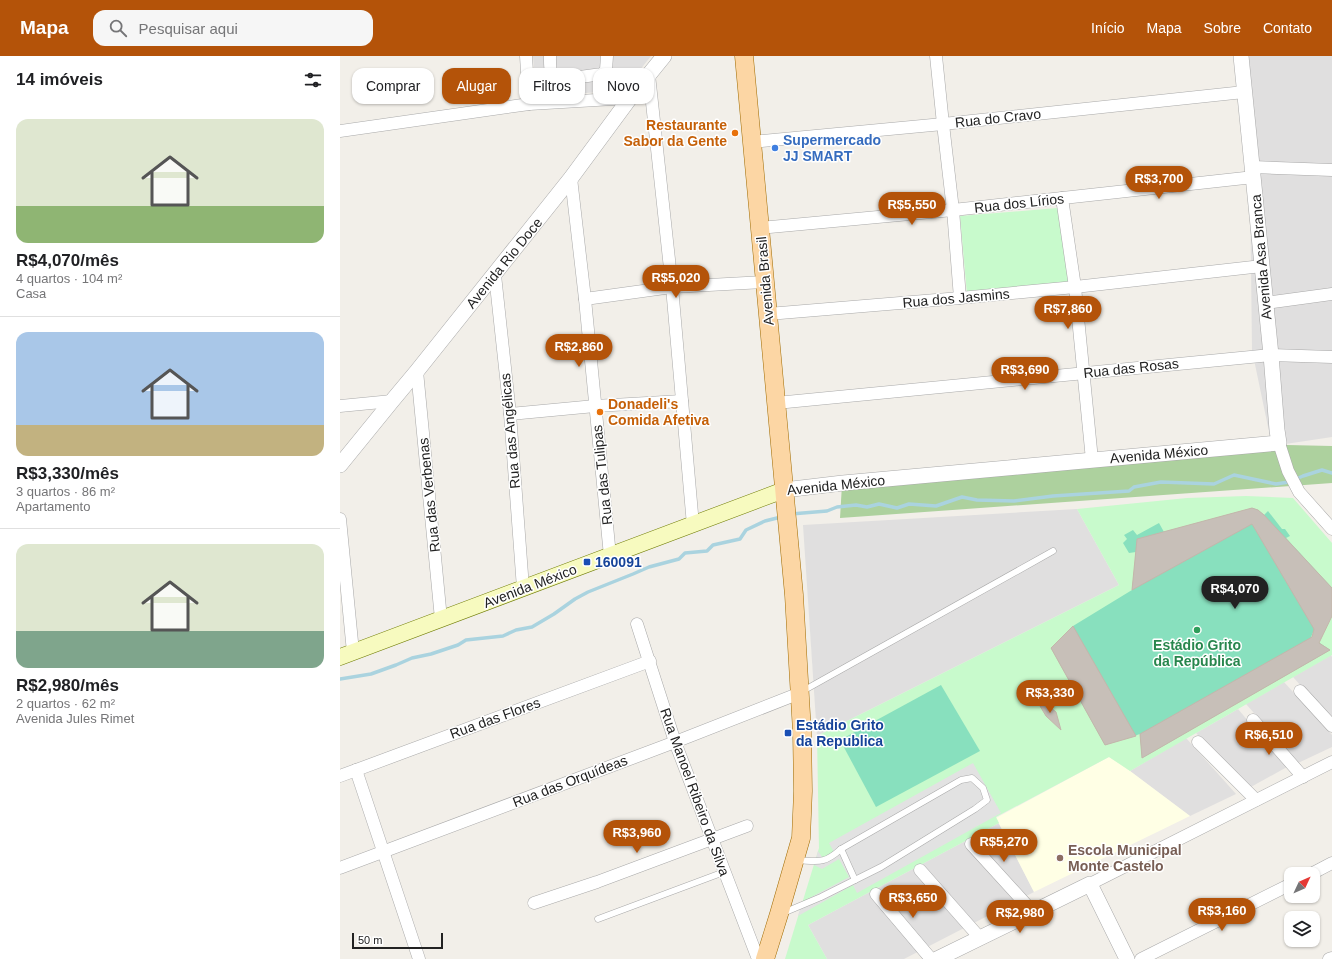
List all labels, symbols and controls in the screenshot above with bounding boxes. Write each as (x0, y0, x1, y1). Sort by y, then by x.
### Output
search box (93, 10, 373, 46)
text: Mapa (20, 17, 69, 38)
icon: search (107, 17, 129, 39)
text: Pesquisar aqui (139, 20, 238, 37)
text: Início (1091, 20, 1125, 36)
text: Mapa (1147, 20, 1182, 36)
text: Sobre (1204, 20, 1241, 36)
text: Contato (1263, 20, 1312, 36)
chip: Comprar (352, 68, 434, 104)
chip: Alugar (442, 68, 511, 104)
chip: Filtros (519, 68, 585, 104)
chip: Novo (593, 68, 654, 104)
icon: filters (302, 69, 324, 91)
text: 14 imóveis (16, 70, 103, 89)
street label: Rua do Cravo (954, 106, 1042, 130)
place label: Restaurante Sabor da Gente (624, 117, 727, 149)
marker: Restaurante Sabor da Gente (730, 128, 740, 138)
place label: Supermercado JJ SMART (783, 132, 881, 164)
marker: Supermercado JJ SMART (770, 143, 780, 153)
icon: home (134, 145, 206, 217)
pin: R$3,700 (1122, 166, 1196, 200)
text: R$3,700 (1134, 171, 1184, 186)
street label: Rua dos Lírios (973, 190, 1065, 216)
pin: R$5,550 (875, 192, 949, 226)
street label: Avenida Asa Branca (1248, 193, 1274, 320)
text: R$5,550 (887, 197, 937, 212)
street label: Avenida Rio Doce (463, 214, 546, 311)
street label: Avenida Brasil (753, 236, 777, 326)
text: R$4,070/mês (16, 251, 119, 270)
pin: R$5,020 (639, 265, 713, 299)
text: R$5,020 (651, 270, 701, 285)
text: 4 quartos · 104 m² (16, 271, 122, 286)
street label: Rua dos Jasmins (902, 285, 1010, 311)
text: Casa (16, 286, 46, 301)
pin: R$7,860 (1031, 296, 1105, 330)
text: R$7,860 (1043, 301, 1093, 316)
pin: R$2,860 (542, 334, 616, 368)
text: R$2,860 (554, 339, 604, 354)
street label: Rua das Rosas (1083, 355, 1179, 381)
pin: R$3,690 (988, 357, 1062, 391)
icon: home (134, 358, 206, 430)
text: R$3,690 (1000, 362, 1050, 377)
street label: Rua das Angélicas (497, 373, 523, 489)
place label: Donadeli's Comida Afetiva (608, 396, 710, 428)
marker: Donadeli's Comida Afetiva (595, 407, 605, 417)
street label: Rua das Tulipas (589, 424, 615, 526)
street label: Rua das Verbenas (415, 437, 443, 553)
street label: Avenida México (1109, 442, 1209, 466)
text: R$3,330/mês (16, 464, 119, 483)
street label: Avenida México (786, 472, 886, 498)
text: 3 quartos · 86 m² (16, 484, 115, 499)
text: Apartamento (16, 499, 90, 514)
place label: 160091 (595, 554, 642, 570)
marker: 160091 (582, 557, 592, 567)
street label: Avenida México (481, 561, 579, 611)
icon: home (134, 570, 206, 642)
pin: R$4,070 (1198, 576, 1272, 610)
text: R$4,070 (1210, 581, 1260, 596)
marker: Estádio Grito da República (1192, 625, 1202, 635)
place label: Estádio Grito da República (1153, 637, 1241, 669)
text: R$2,980/mês (16, 676, 119, 695)
pin: R$3,330 (1013, 680, 1087, 714)
text: R$3,330 (1025, 685, 1075, 700)
street label: Rua das Flores (448, 694, 542, 742)
text: 2 quartos · 62 m² (16, 696, 115, 711)
street label: Rua Manoel Ribeiro da Silva (657, 706, 733, 878)
text: Avenida Jules Rimet (16, 711, 134, 726)
place label: Estádio Grito da Republica (796, 717, 884, 749)
pin: R$6,510 (1232, 722, 1306, 756)
text: R$6,510 (1244, 727, 1294, 742)
marker: Estádio Grito da Republica (783, 728, 793, 738)
street label: Rua das Orquídeas (510, 752, 630, 810)
pin: R$3,960 (600, 820, 674, 854)
text: R$3,960 (612, 825, 662, 840)
pin: R$5,270 (967, 829, 1041, 863)
text: R$5,270 (979, 834, 1029, 849)
place label: Escola Municipal Monte Castelo (1068, 842, 1182, 874)
marker: Escola Municipal Monte Castelo (1055, 853, 1065, 863)
north arrow (1284, 867, 1320, 903)
map controls (1284, 867, 1320, 947)
pin: R$3,650 (876, 885, 950, 919)
text: R$3,650 (888, 890, 938, 905)
pin: R$3,160 (1185, 898, 1259, 932)
pin: R$2,980 (983, 900, 1057, 934)
text: R$3,160 (1197, 903, 1247, 918)
text: R$2,980 (995, 905, 1045, 920)
button: layers (1284, 911, 1320, 947)
scale bar (352, 931, 443, 950)
text: 50 m (358, 934, 382, 946)

